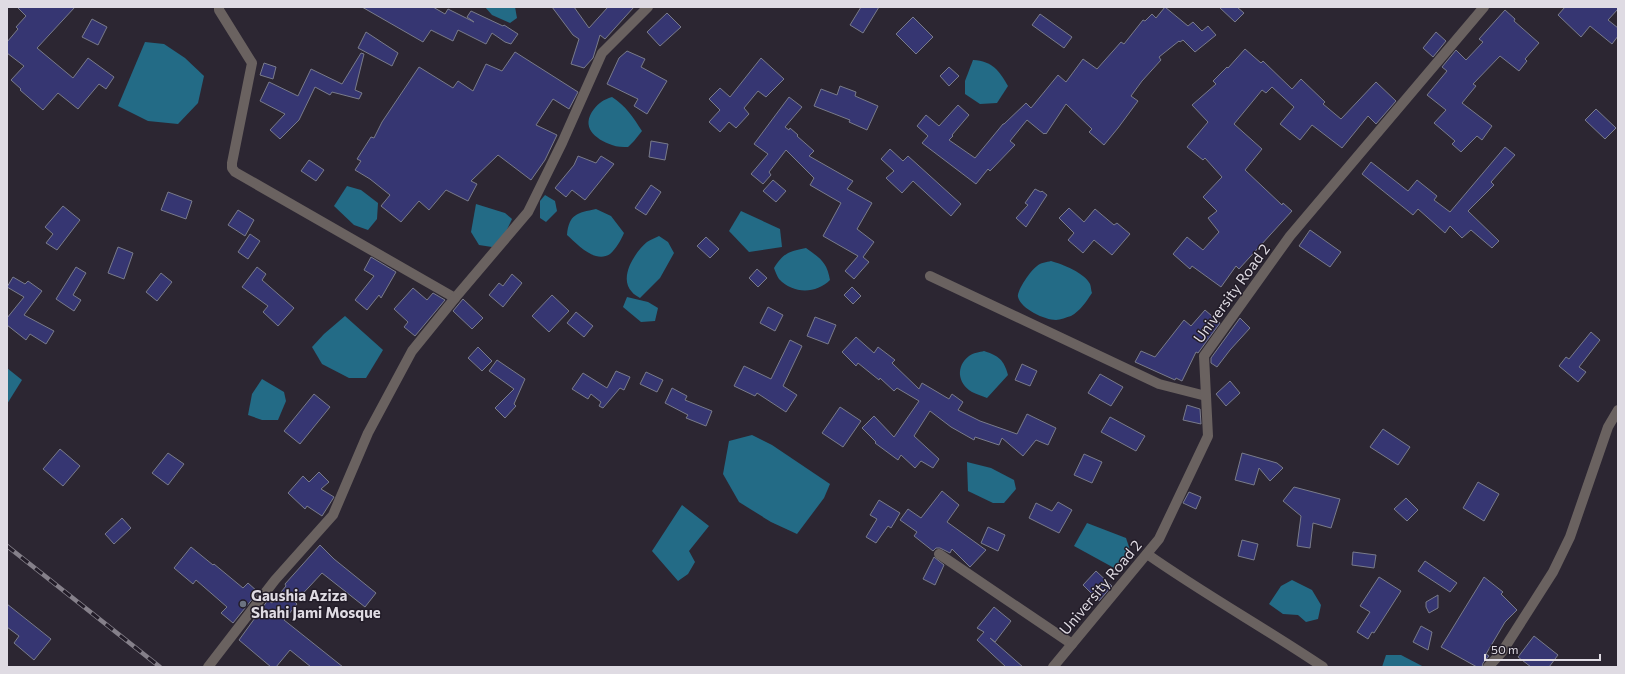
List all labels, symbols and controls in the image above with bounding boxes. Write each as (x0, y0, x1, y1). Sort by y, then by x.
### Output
street label: University Road 2 (1189, 240, 1273, 346)
street label: University Road 2 (1055, 536, 1145, 638)
place label: Gaushia Aziza Shahi Jami Mosque (251, 586, 381, 621)
marker: Gaushia Aziza Shahi Jami Mosque (238, 599, 248, 609)
scale bar (1485, 636, 1600, 662)
text: 50 m (1491, 642, 1519, 656)

